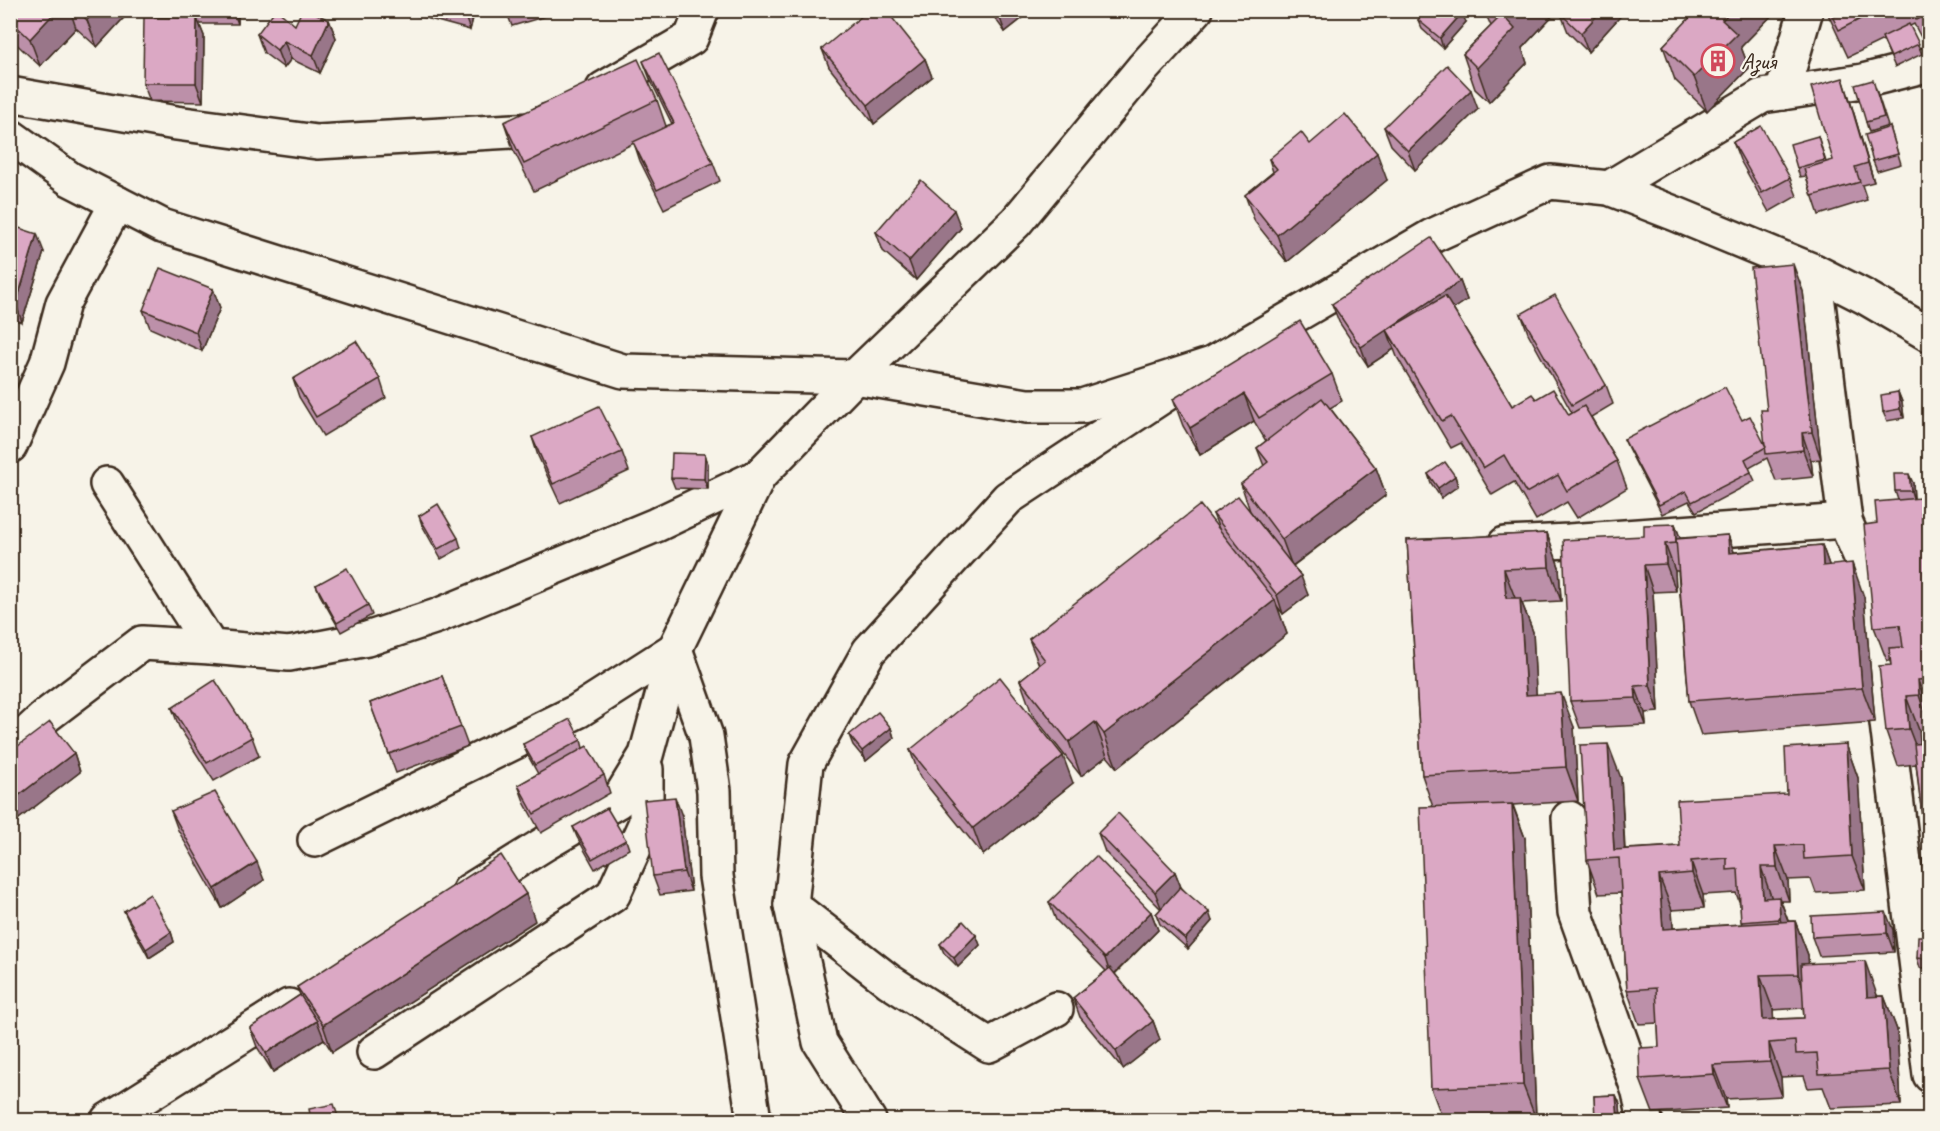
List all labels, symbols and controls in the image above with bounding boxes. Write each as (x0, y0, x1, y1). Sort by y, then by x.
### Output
building icon: Азия (1700, 43, 1736, 79)
place label: Азия (1741, 46, 1777, 77)

